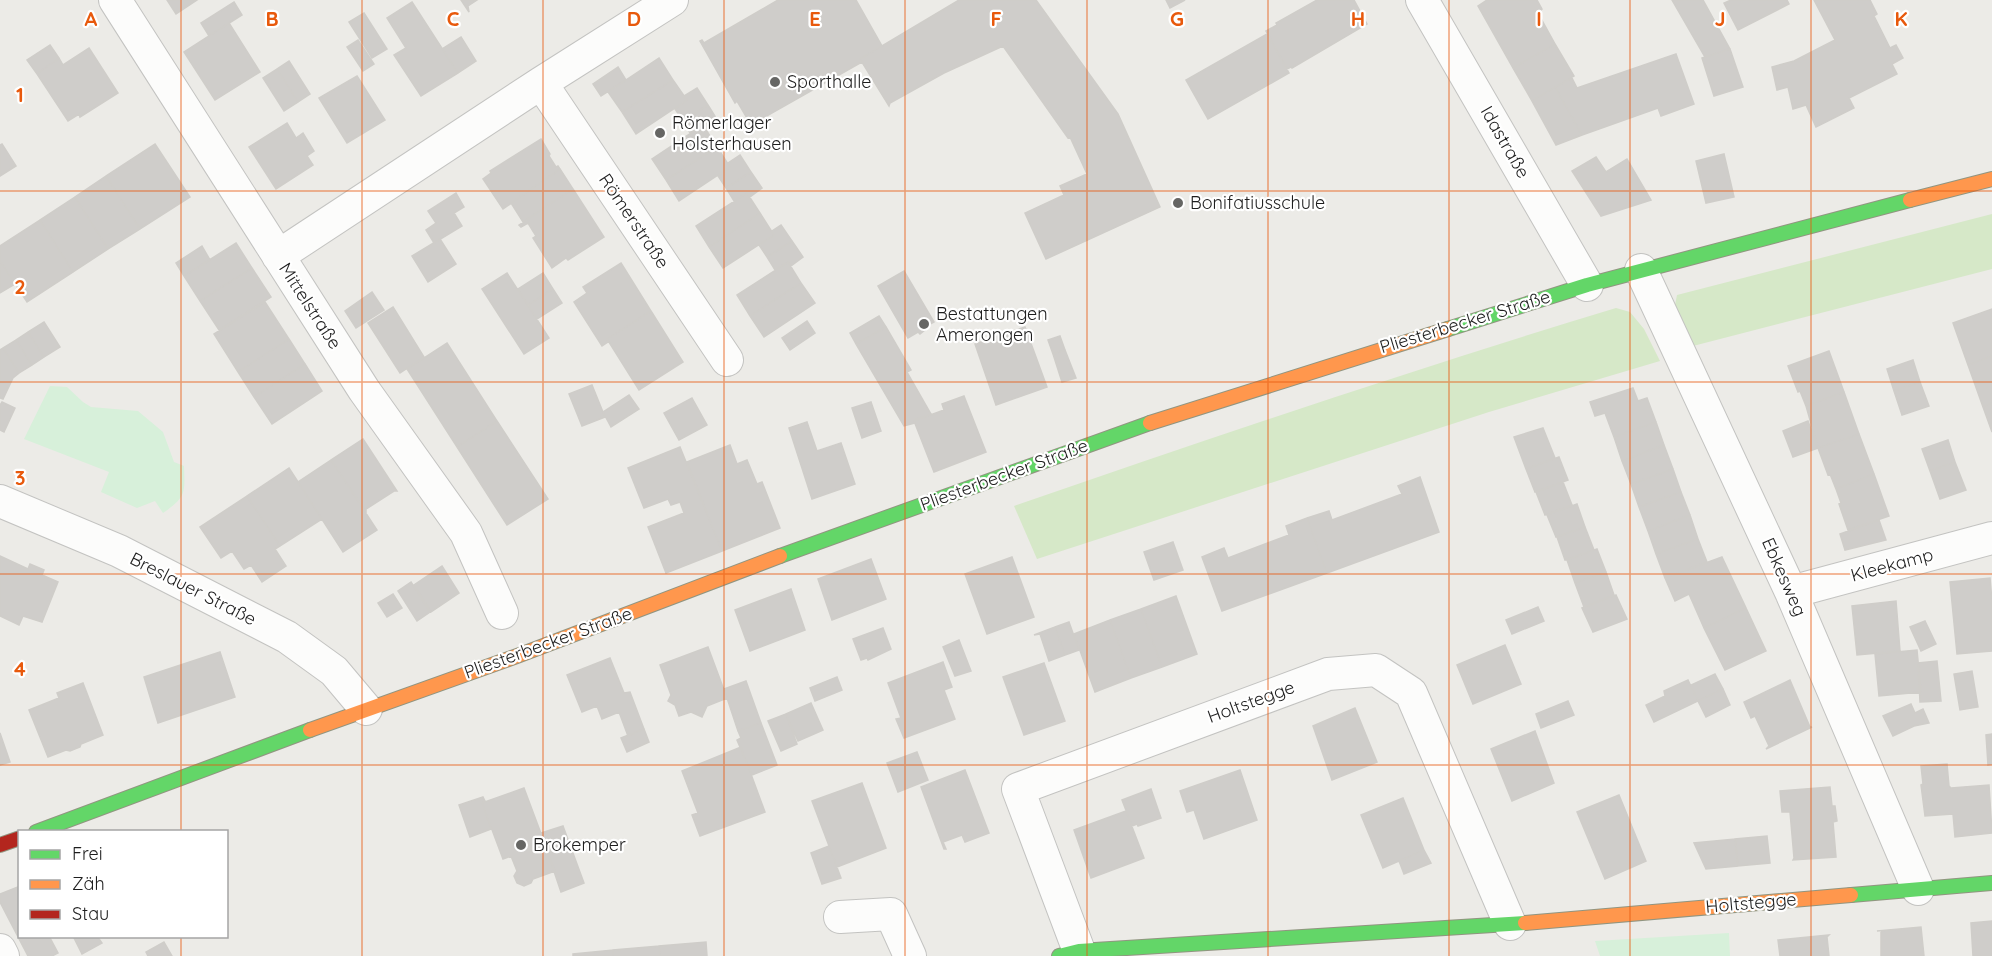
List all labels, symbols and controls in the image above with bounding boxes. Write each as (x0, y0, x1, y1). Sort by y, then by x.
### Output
text: A (85, 6, 98, 31)
text: B (265, 6, 279, 31)
text: C (447, 6, 460, 31)
text: D (627, 6, 641, 31)
text: E (809, 6, 821, 31)
text: F (990, 6, 1002, 31)
text: G (1170, 6, 1184, 31)
text: H (1351, 6, 1365, 31)
text: I (1536, 6, 1542, 31)
text: J (1714, 6, 1726, 31)
text: K (1894, 6, 1908, 31)
place label: Sporthalle (787, 70, 871, 93)
marker: Sporthalle (768, 75, 782, 89)
text: 1 (16, 82, 24, 107)
street label: Idastraße (1476, 102, 1535, 182)
place label: Römerlager Holsterhausen (672, 111, 792, 155)
marker: Römerlager Holsterhausen (653, 126, 667, 140)
street label: Römerstraße (594, 169, 675, 273)
place label: Bonifatiusschule (1190, 191, 1325, 214)
marker: Bonifatiusschule (1171, 196, 1185, 210)
street label: Mittelstraße (274, 258, 347, 353)
text: 2 (14, 274, 26, 299)
street label: Pliesterbecker Straße (1377, 285, 1553, 358)
place label: Bestattungen Amerongen (936, 302, 1048, 346)
marker: Bestattungen Amerongen (917, 317, 931, 331)
street label: Pliesterbecker Straße (917, 433, 1091, 516)
text: 3 (15, 465, 25, 490)
street label: Ebkesweg (1757, 534, 1812, 620)
street label: Kleekamp (1848, 542, 1936, 587)
street label: Breslauer Straße (126, 547, 260, 630)
street label: Pliesterbecker Straße (461, 601, 635, 684)
text: 4 (14, 656, 26, 681)
street label: Holtstegge (1204, 675, 1298, 728)
legend (18, 830, 228, 938)
place label: Brokemper (533, 833, 626, 856)
marker: Brokemper (514, 838, 528, 852)
text: Frei (72, 842, 103, 865)
text: Zäh (72, 872, 105, 895)
street label: Holtstegge (1705, 887, 1797, 918)
text: Stau (72, 902, 109, 925)

